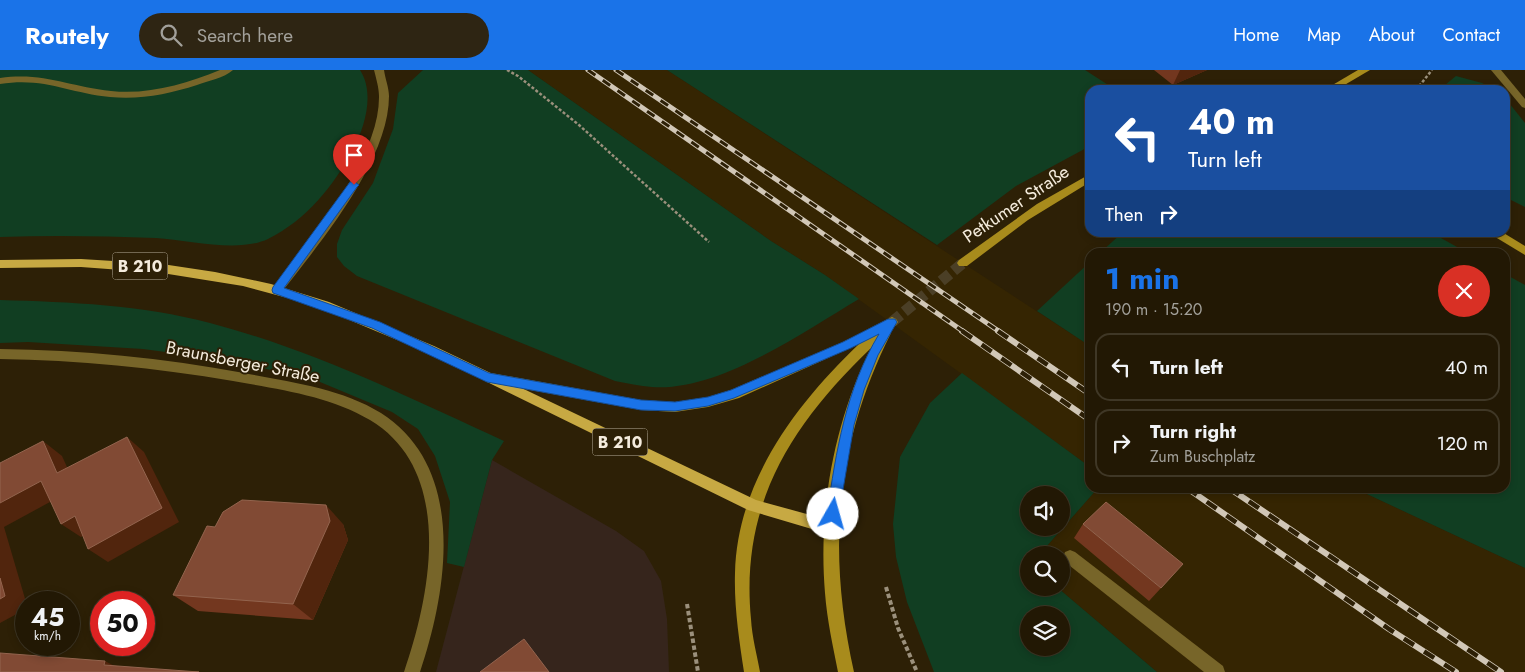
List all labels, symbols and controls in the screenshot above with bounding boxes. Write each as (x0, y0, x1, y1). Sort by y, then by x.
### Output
search box (139, 13, 489, 58)
text: Routely (25, 18, 109, 53)
icon: search (157, 21, 185, 49)
text: Search here (197, 22, 293, 49)
text: Home (1233, 22, 1279, 48)
text: Map (1307, 22, 1341, 48)
text: About (1369, 22, 1414, 48)
text: Contact (1442, 22, 1500, 48)
text: 40 m (1188, 97, 1275, 147)
icon: left (1105, 105, 1170, 170)
pin (333, 134, 375, 185)
icon: arrive (340, 141, 368, 169)
text: Turn left (1188, 143, 1262, 175)
street label: Petkumer Straße (958, 159, 1074, 249)
icon: right (1154, 200, 1182, 228)
text: Then (1105, 201, 1144, 228)
road number: B 210 (112, 252, 168, 280)
text: 1 min (1105, 257, 1179, 300)
button: close (1438, 265, 1490, 317)
text: 190 m · 15:20 (1105, 298, 1202, 321)
street label: Braunsberger Straße (164, 334, 322, 390)
icon: left (1107, 353, 1135, 381)
text: Turn left (1150, 354, 1223, 381)
text: 40 m (1445, 354, 1488, 381)
text: Turn right (1150, 418, 1236, 445)
road number: B 210 (592, 428, 648, 456)
icon: right (1107, 429, 1135, 457)
text: 120 m (1437, 430, 1488, 457)
text: Zum Buschplatz (1150, 445, 1255, 468)
map controls (1020, 486, 1070, 656)
button: sound (1020, 486, 1070, 536)
position arrow (806, 487, 858, 539)
button: search (1020, 546, 1070, 596)
speed limit sign: 50 (90, 591, 155, 656)
text: 45 (31, 599, 64, 635)
button: layers (1020, 606, 1070, 656)
text: km/h (34, 627, 61, 645)

